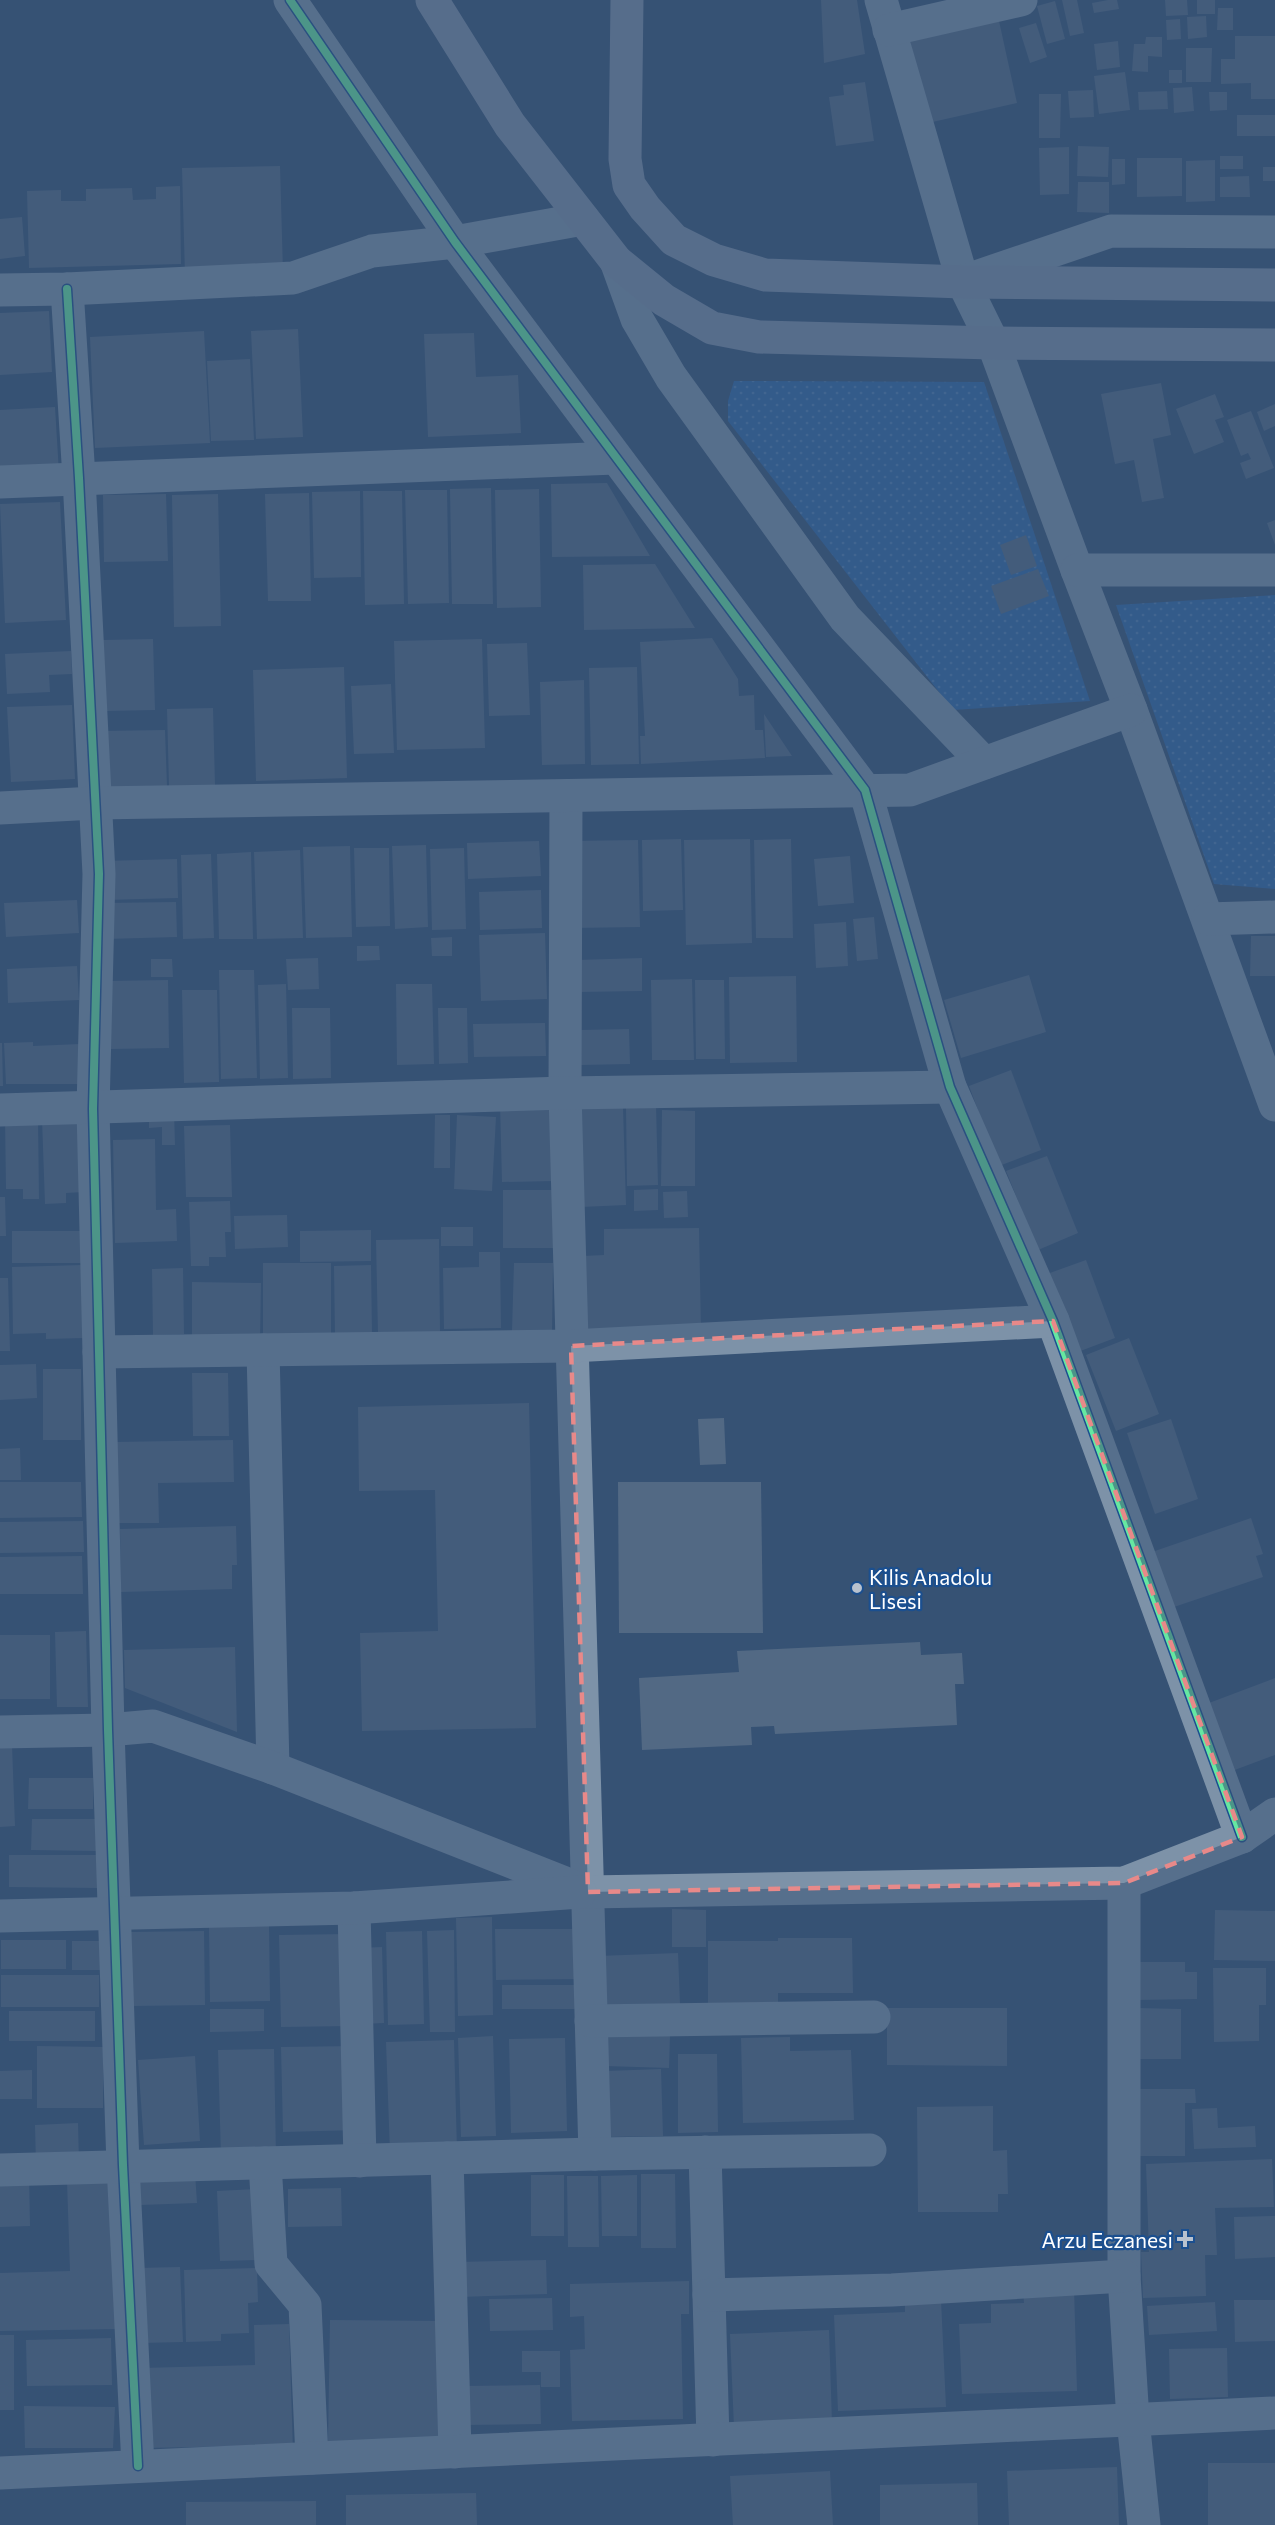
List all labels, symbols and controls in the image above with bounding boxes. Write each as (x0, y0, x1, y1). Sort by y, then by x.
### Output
place label: Kilis Anadolu Lisesi (869, 1564, 992, 1613)
marker: Kilis Anadolu Lisesi (850, 1581, 864, 1595)
place label: Arzu Eczanesi (1042, 2227, 1173, 2252)
marker: Arzu Eczanesi (1178, 2232, 1192, 2246)

